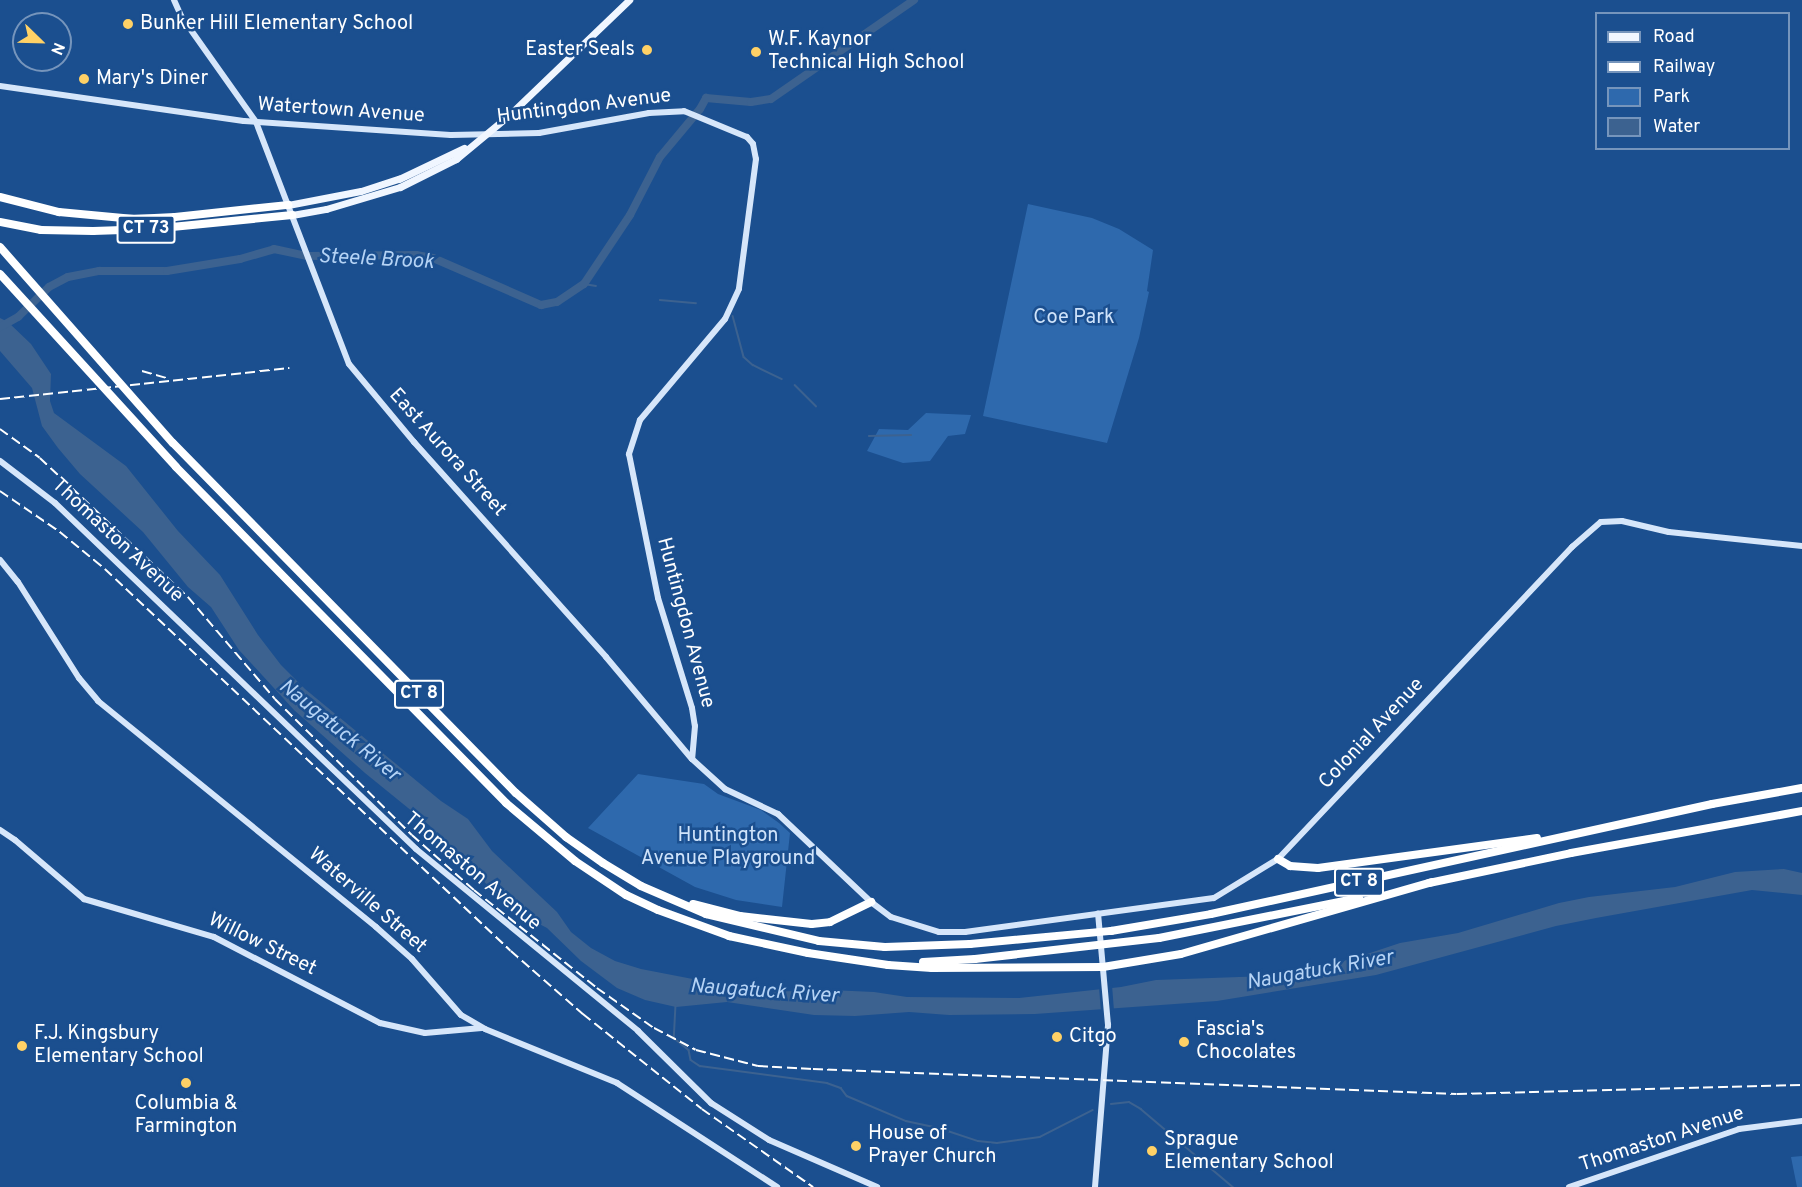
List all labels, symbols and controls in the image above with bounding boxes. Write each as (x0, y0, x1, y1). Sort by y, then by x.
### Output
north arrow (12, 12, 72, 72)
place label: Bunker Hill Elementary School (140, 12, 413, 36)
legend (1595, 12, 1790, 150)
marker: Bunker Hill Elementary School (121, 17, 135, 31)
text: Road (1653, 26, 1695, 49)
place label: W.F. Kaynor Technical High School (768, 28, 964, 75)
place label: Easter Seals (525, 38, 635, 62)
text: N (45, 39, 68, 57)
marker: Easter Seals (640, 43, 654, 57)
marker: W.F. Kaynor Technical High School (749, 45, 763, 59)
text: Railway (1653, 56, 1715, 79)
place label: Mary's Diner (96, 67, 208, 91)
marker: Mary's Diner (77, 72, 91, 86)
street label: Huntingdon Avenue (495, 84, 673, 130)
text: Park (1653, 86, 1690, 109)
street label: Watertown Avenue (256, 93, 426, 129)
text: Water (1653, 116, 1700, 139)
road number: CT 73 (116, 214, 176, 244)
water label: Steele Brook (318, 244, 434, 276)
park label: Coe Park (1033, 306, 1115, 330)
street label: East Aurora Street (383, 384, 511, 522)
street label: Thomaston Avenue (46, 473, 188, 609)
street label: Huntingdon Avenue (651, 535, 719, 711)
street label: Colonial Avenue (1314, 673, 1430, 795)
water label: Naugatuck River (273, 674, 405, 788)
road number: CT 8 (394, 679, 444, 709)
street label: Thomaston Avenue (398, 807, 546, 937)
park label: Huntington Avenue Playground (641, 824, 815, 871)
street label: Waterville Street (303, 843, 431, 959)
road number: CT 8 (1334, 867, 1384, 897)
street label: Willow Street (204, 908, 320, 982)
water label: Naugatuck River (1245, 946, 1395, 996)
water label: Naugatuck River (689, 974, 839, 1010)
place label: Fascia's Chocolates (1196, 1018, 1296, 1065)
place label: F.J. Kingsbury Elementary School (34, 1022, 204, 1069)
place label: Citgo (1069, 1025, 1117, 1049)
marker: Citgo (1050, 1030, 1064, 1044)
marker: Fascia's Chocolates (1177, 1035, 1191, 1049)
marker: F.J. Kingsbury Elementary School (15, 1039, 29, 1053)
marker: Columbia & Farmington (179, 1076, 193, 1090)
place label: Columbia & Farmington (135, 1092, 237, 1139)
street label: Thomaston Avenue (1576, 1102, 1748, 1178)
place label: House of Prayer Church (868, 1122, 997, 1169)
place label: Sprague Elementary School (1164, 1128, 1334, 1175)
marker: House of Prayer Church (849, 1139, 863, 1153)
marker: Sprague Elementary School (1145, 1144, 1159, 1158)

